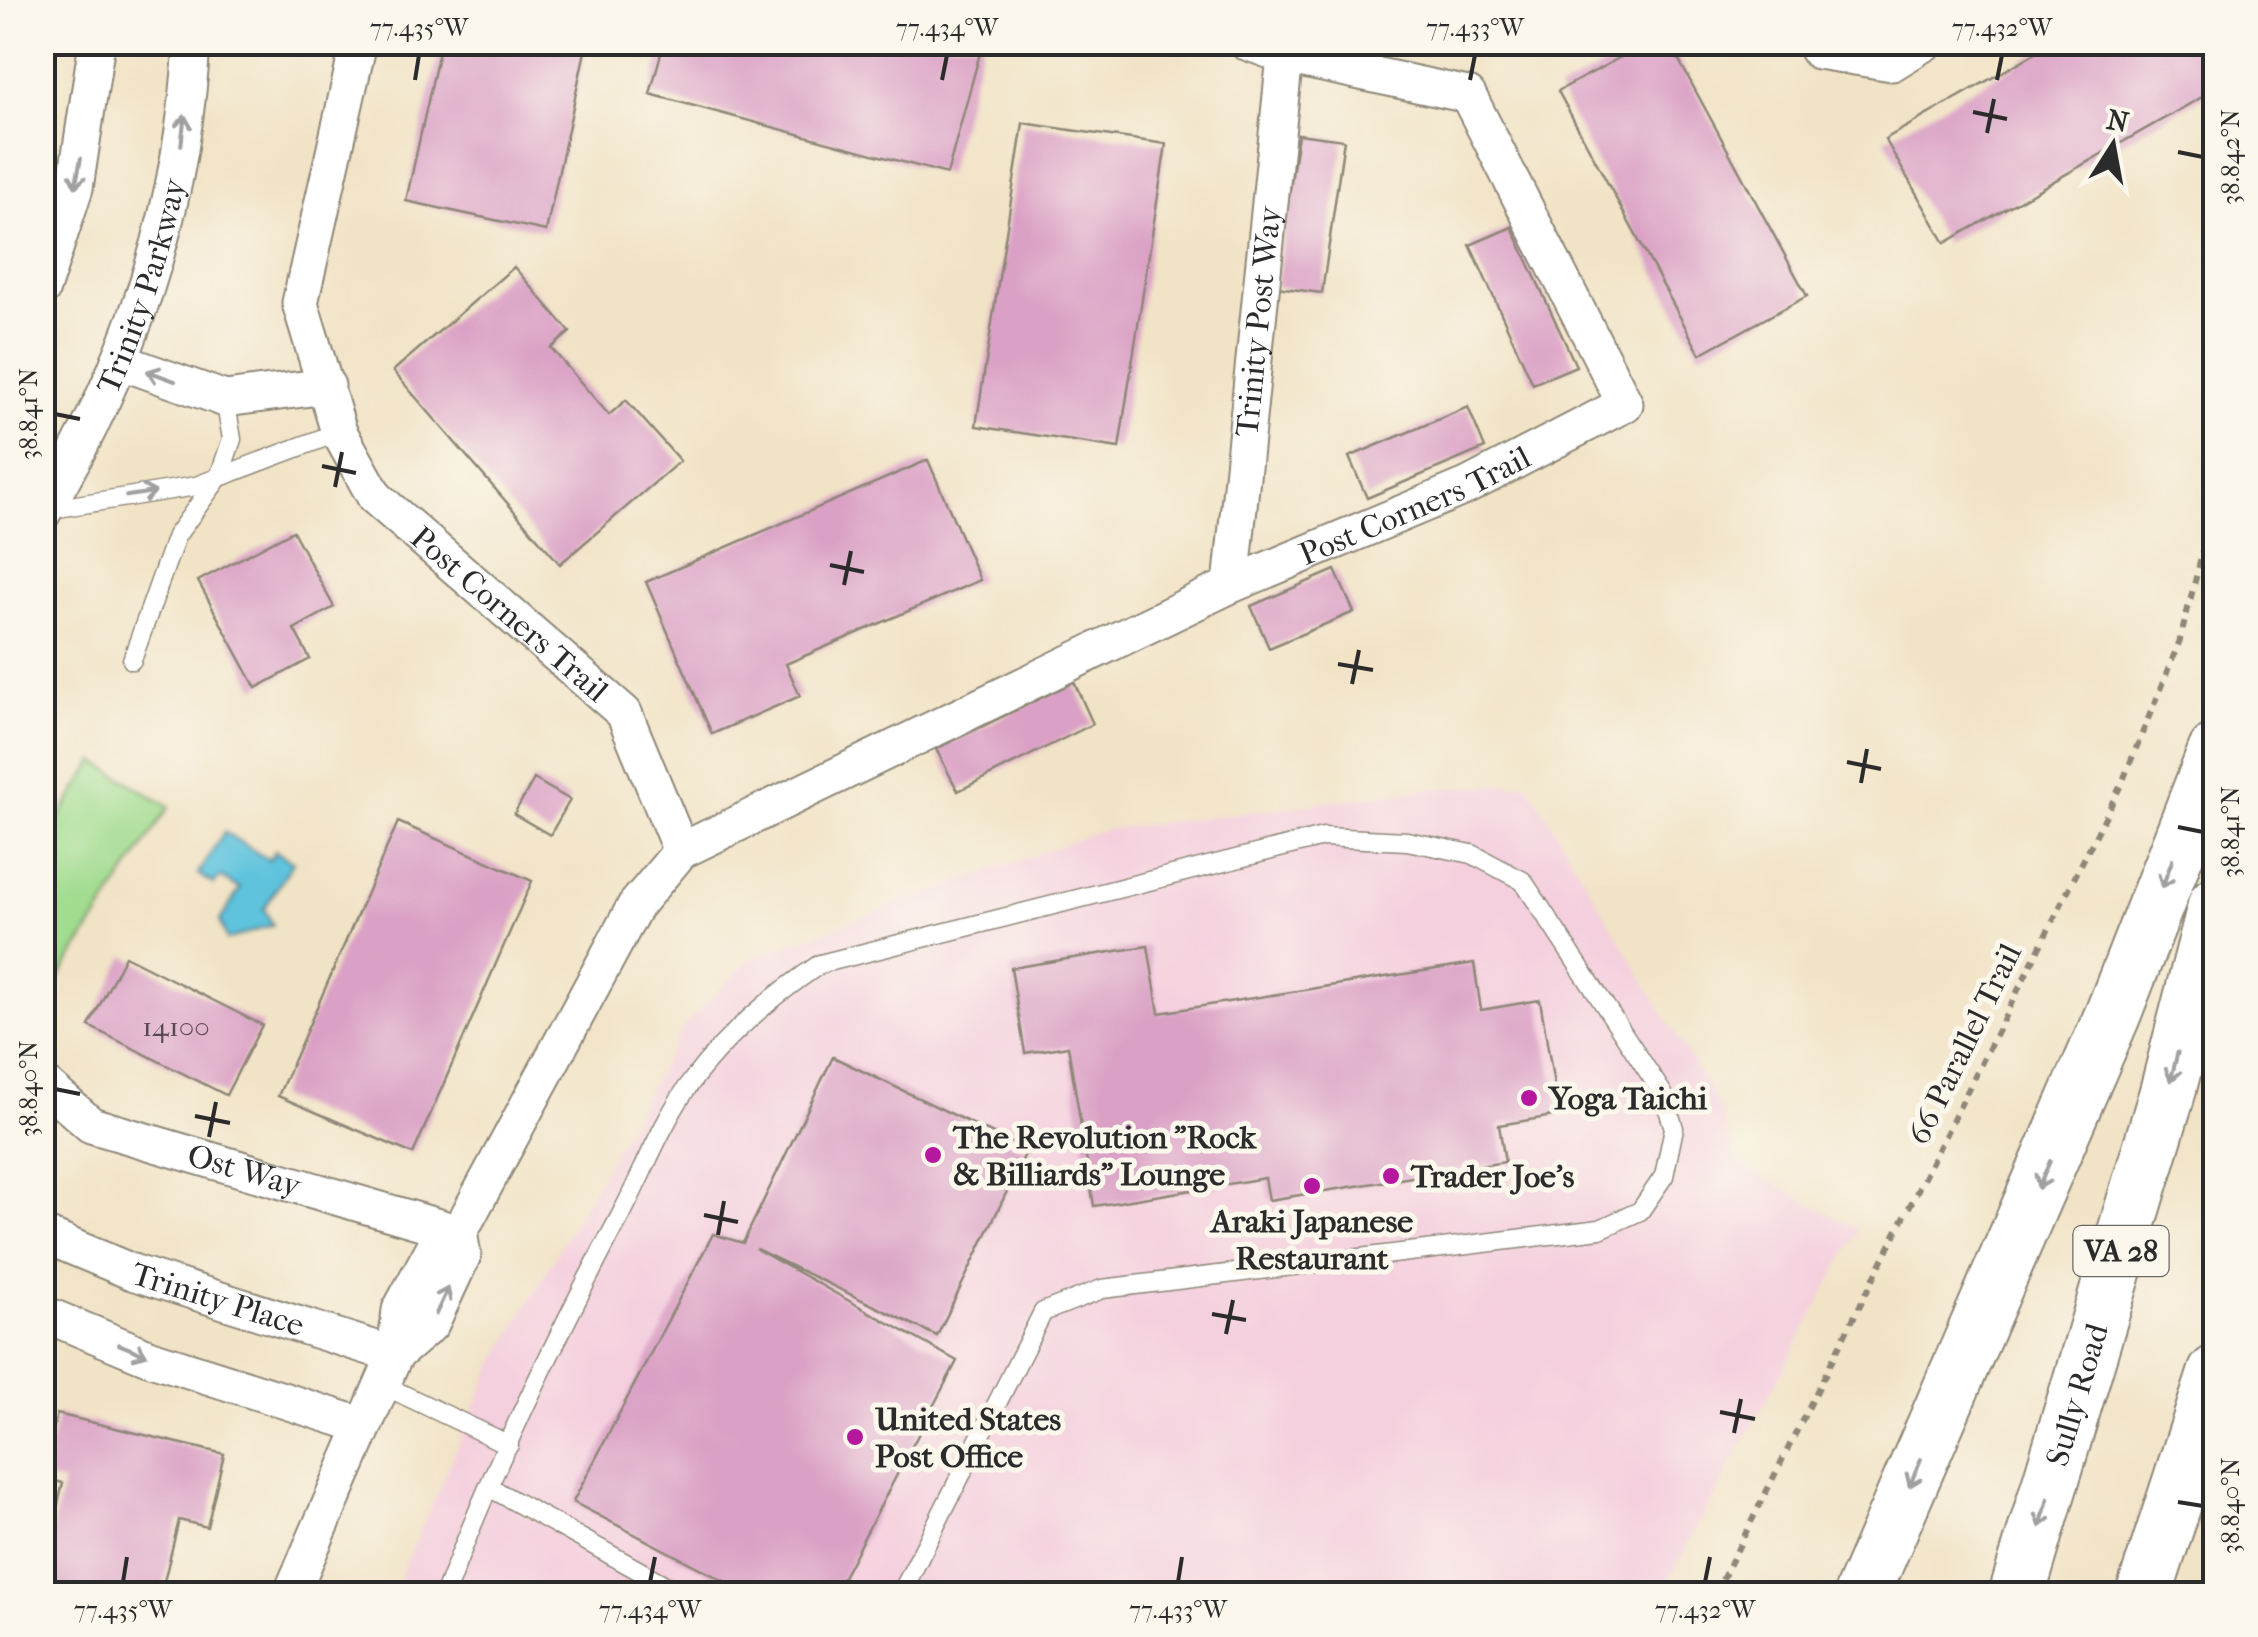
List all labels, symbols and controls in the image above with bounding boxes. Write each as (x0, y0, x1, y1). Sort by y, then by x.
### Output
text: 77.435°W (370, 13, 470, 42)
text: 77.434°W (896, 13, 1000, 42)
text: 77.433°W (1426, 13, 1526, 42)
text: 77.432°W (1952, 13, 2054, 42)
north arrow (2063, 95, 2163, 195)
text: N (2104, 103, 2132, 139)
text: 38.842°N (2216, 109, 2245, 205)
one-way arrow (174, 114, 193, 146)
one-way arrow (68, 157, 87, 189)
street label: Trinity Parkway (90, 174, 193, 399)
street label: Trinity Post Way (1228, 204, 1289, 438)
one-way arrow (146, 366, 178, 384)
text: 38.841°N (14, 368, 43, 460)
street label: Post Corners Trail (1294, 438, 1537, 573)
one-way arrow (124, 485, 157, 503)
street label: Post Corners Trail (403, 519, 616, 710)
text: 38.841°N (2216, 786, 2245, 878)
one-way arrow (2157, 859, 2175, 889)
street label: 66 Parallel Trail (1900, 938, 2029, 1151)
house number: 14100 (142, 1010, 210, 1043)
text: 38.840°N (14, 1041, 43, 1137)
one-way arrow (2164, 1051, 2183, 1082)
place label: Yoga Taichi (1547, 1080, 1708, 1117)
marker: Yoga Taichi (1518, 1087, 1540, 1109)
place label: The Revolution "Rock & Billiards" Lounge (952, 1119, 1258, 1193)
street label: Ost Way (183, 1136, 306, 1205)
marker: The Revolution "Rock & Billiards" Lounge (922, 1144, 944, 1166)
place label: Trader Joe's (1410, 1158, 1575, 1195)
one-way arrow (2034, 1159, 2052, 1190)
marker: Trader Joe's (1380, 1165, 1402, 1187)
marker: Araki Japanese Restaurant (1301, 1175, 1323, 1197)
place label: Araki Japanese Restaurant (1209, 1203, 1413, 1277)
road number: VA 28 (2074, 1226, 2168, 1276)
street label: Trinity Place (127, 1255, 309, 1344)
one-way arrow (433, 1287, 452, 1317)
street label: Sully Road (2038, 1319, 2116, 1471)
one-way arrow (117, 1342, 148, 1360)
place label: United States Post Office (875, 1401, 1061, 1475)
marker: United States Post Office (844, 1426, 866, 1448)
one-way arrow (1905, 1457, 1923, 1488)
text: 38.840°N (2216, 1458, 2245, 1554)
one-way arrow (2034, 1497, 2052, 1528)
text: 77.435°W (74, 1595, 174, 1624)
text: 77.434°W (599, 1595, 703, 1624)
text: 77.433°W (1129, 1595, 1229, 1624)
text: 77.432°W (1655, 1595, 1757, 1624)

